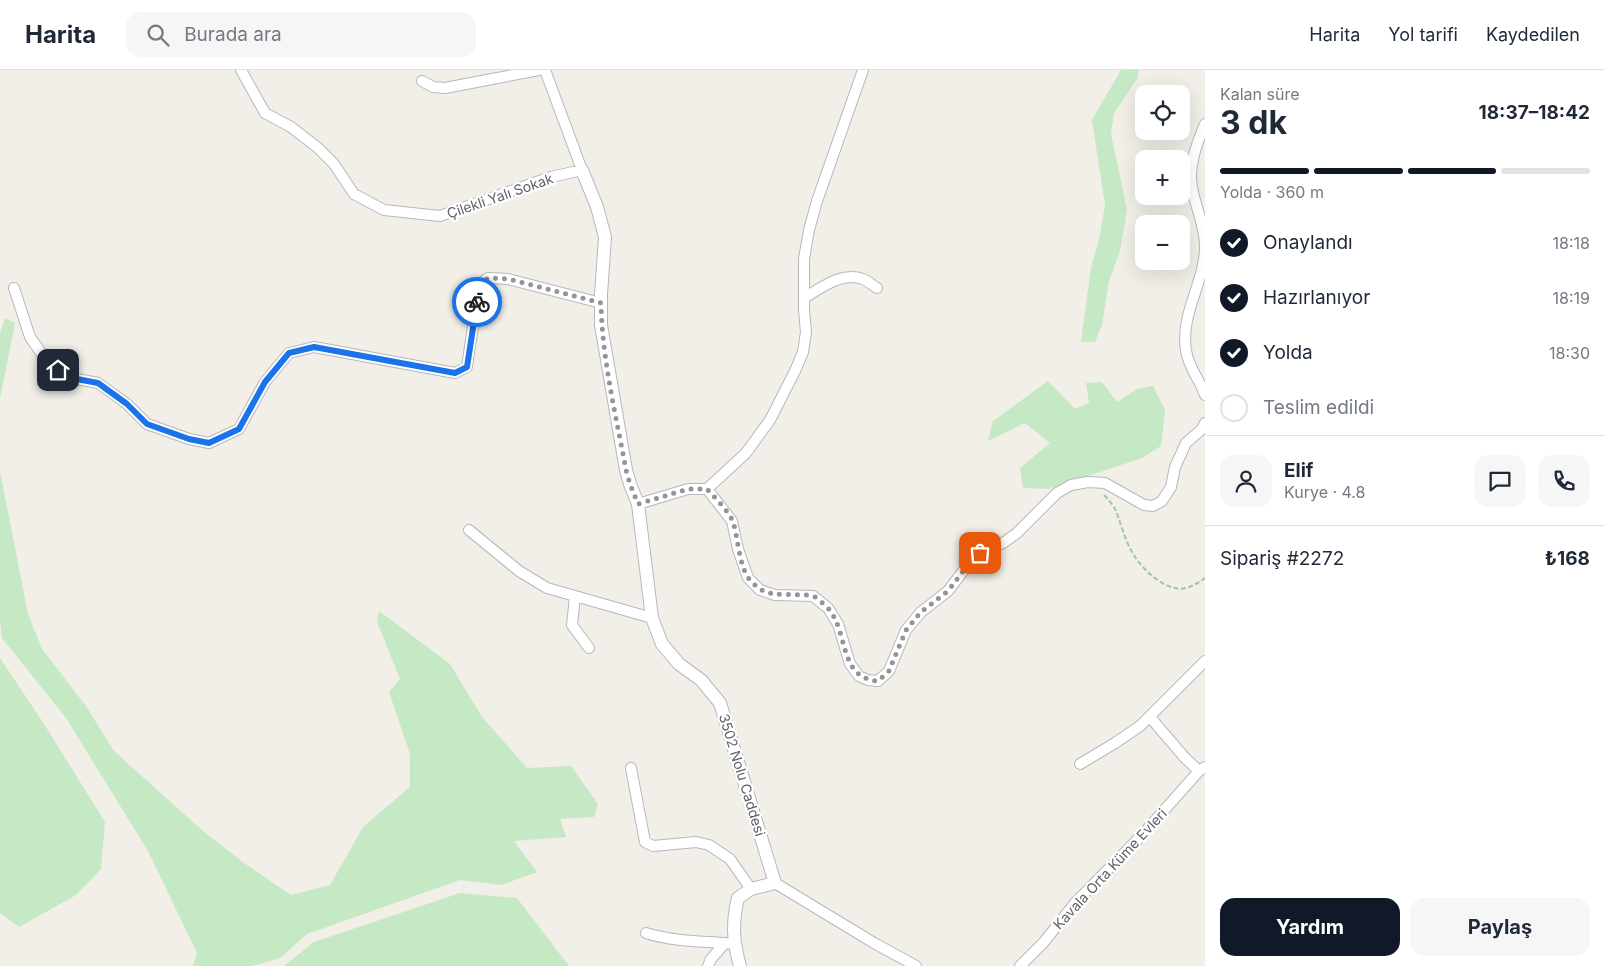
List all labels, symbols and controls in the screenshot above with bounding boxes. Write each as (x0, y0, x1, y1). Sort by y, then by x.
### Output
search box (126, 12, 476, 57)
text: Harita (25, 20, 96, 49)
icon: search (144, 21, 172, 49)
text: Burada ara (184, 23, 282, 46)
text: Harita (1309, 24, 1360, 45)
text: Yol tarifi (1388, 24, 1458, 45)
text: Kaydedilen (1486, 24, 1580, 45)
text: Kalan süre (1220, 84, 1300, 104)
map controls (1135, 85, 1190, 270)
button: locate (1135, 85, 1190, 140)
text: 18:37–18:42 (1479, 101, 1590, 124)
text: 3 dk (1220, 103, 1287, 142)
button: + (1135, 150, 1190, 205)
street label: Çilekli Yalı Sokak (444, 169, 556, 222)
text: Yolda · 360 m (1220, 182, 1324, 202)
button: − (1135, 215, 1190, 270)
icon: check (1220, 229, 1248, 257)
text: Onaylandı (1263, 231, 1353, 254)
text: 18:18 (1553, 233, 1590, 253)
courier (452, 277, 502, 327)
icon: check (1220, 284, 1248, 312)
text: Hazırlanıyor (1263, 286, 1370, 309)
icon: bike (463, 288, 491, 316)
text: 18:19 (1553, 288, 1590, 308)
icon: check (1220, 339, 1248, 367)
text: Yolda (1263, 341, 1313, 364)
text: 18:30 (1549, 343, 1590, 363)
pin (37, 349, 79, 391)
icon: home (44, 356, 72, 384)
text: Teslim edildi (1263, 396, 1374, 419)
button: person (1220, 455, 1272, 507)
button: chat (1474, 455, 1526, 507)
button: phone (1538, 455, 1590, 507)
text: Elif (1284, 459, 1313, 482)
text: Kurye · 4.8 (1284, 482, 1366, 502)
pin (959, 532, 1001, 574)
icon: bag (966, 539, 994, 567)
text: Sipariş #2272 (1220, 547, 1344, 570)
text: ₺168 (1545, 547, 1590, 570)
street label: 3502 Nolu Caddesi (716, 712, 769, 838)
street label: Kavala Orta Küme Evleri (1049, 805, 1170, 933)
button: Yardım (1220, 898, 1400, 956)
button: Paylaş (1410, 898, 1590, 956)

